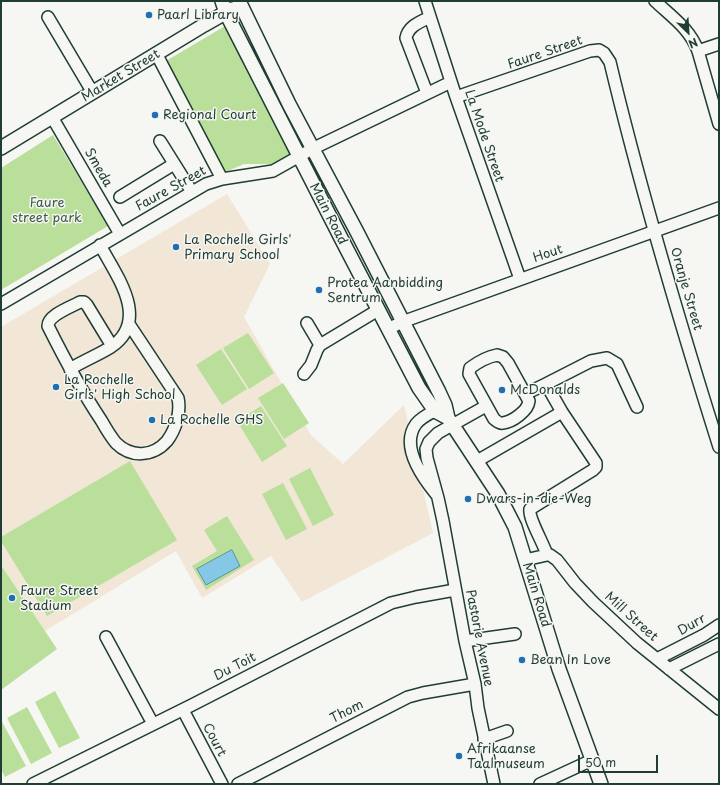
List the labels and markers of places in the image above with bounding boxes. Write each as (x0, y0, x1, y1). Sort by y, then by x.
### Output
place label: Paarl Library (157, 7, 239, 23)
marker: Paarl Library (144, 10, 154, 20)
place label: Regional Court (163, 107, 256, 123)
marker: Regional Court (150, 110, 160, 120)
place label: La Rochelle Girls' Primary School (184, 232, 291, 263)
marker: La Rochelle Girls' Primary School (171, 242, 181, 252)
place label: Protea Aanbidding Sentrum (327, 275, 443, 306)
marker: Protea Aanbidding Sentrum (314, 285, 324, 295)
place label: La Rochelle Girls' High School (64, 372, 175, 403)
marker: La Rochelle Girls' High School (51, 382, 61, 392)
place label: McDonalds (510, 382, 580, 398)
marker: McDonalds (497, 385, 507, 395)
place label: La Rochelle GHS (160, 412, 263, 428)
marker: La Rochelle GHS (147, 415, 157, 425)
place label: Dwars-in-die-Weg (476, 491, 592, 507)
marker: Dwars-in-die-Weg (463, 494, 473, 504)
place label: Faure Street Stadium (20, 583, 98, 614)
marker: Faure Street Stadium (7, 593, 17, 603)
place label: Bean In Love (530, 652, 611, 668)
marker: Bean In Love (517, 655, 527, 665)
place label: Afrikaanse Taalmuseum (467, 741, 545, 772)
marker: Afrikaanse Taalmuseum (454, 751, 464, 761)

